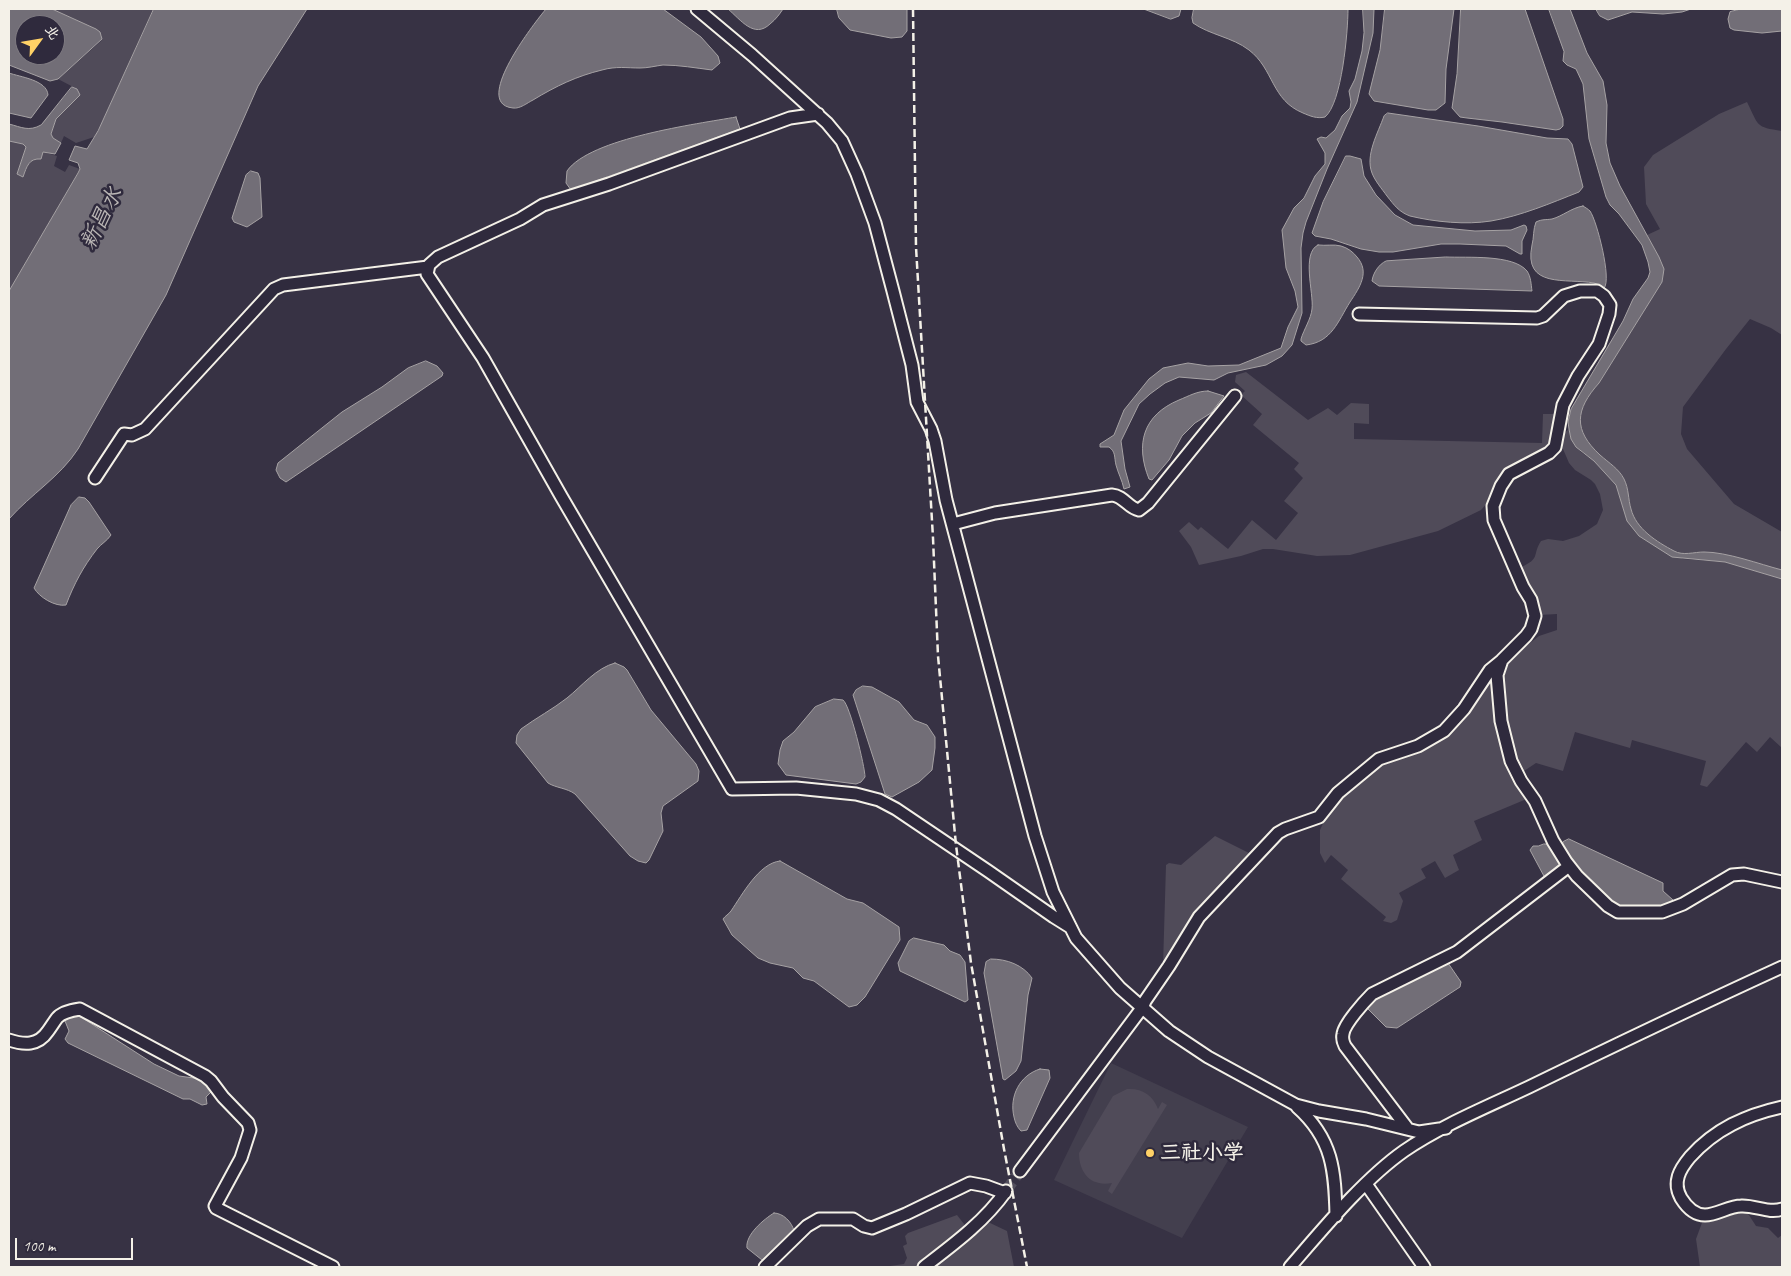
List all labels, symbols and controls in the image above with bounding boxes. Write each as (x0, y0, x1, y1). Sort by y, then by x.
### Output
north arrow (15, 15, 65, 65)
text: 北 (41, 22, 63, 43)
water label: 新昌水 (75, 184, 129, 254)
place label: 三社小学 (1160, 1140, 1244, 1166)
marker: 三社小学 (1144, 1147, 1156, 1159)
scale bar (18, 1228, 135, 1260)
text: 100 m (23, 1237, 55, 1256)

